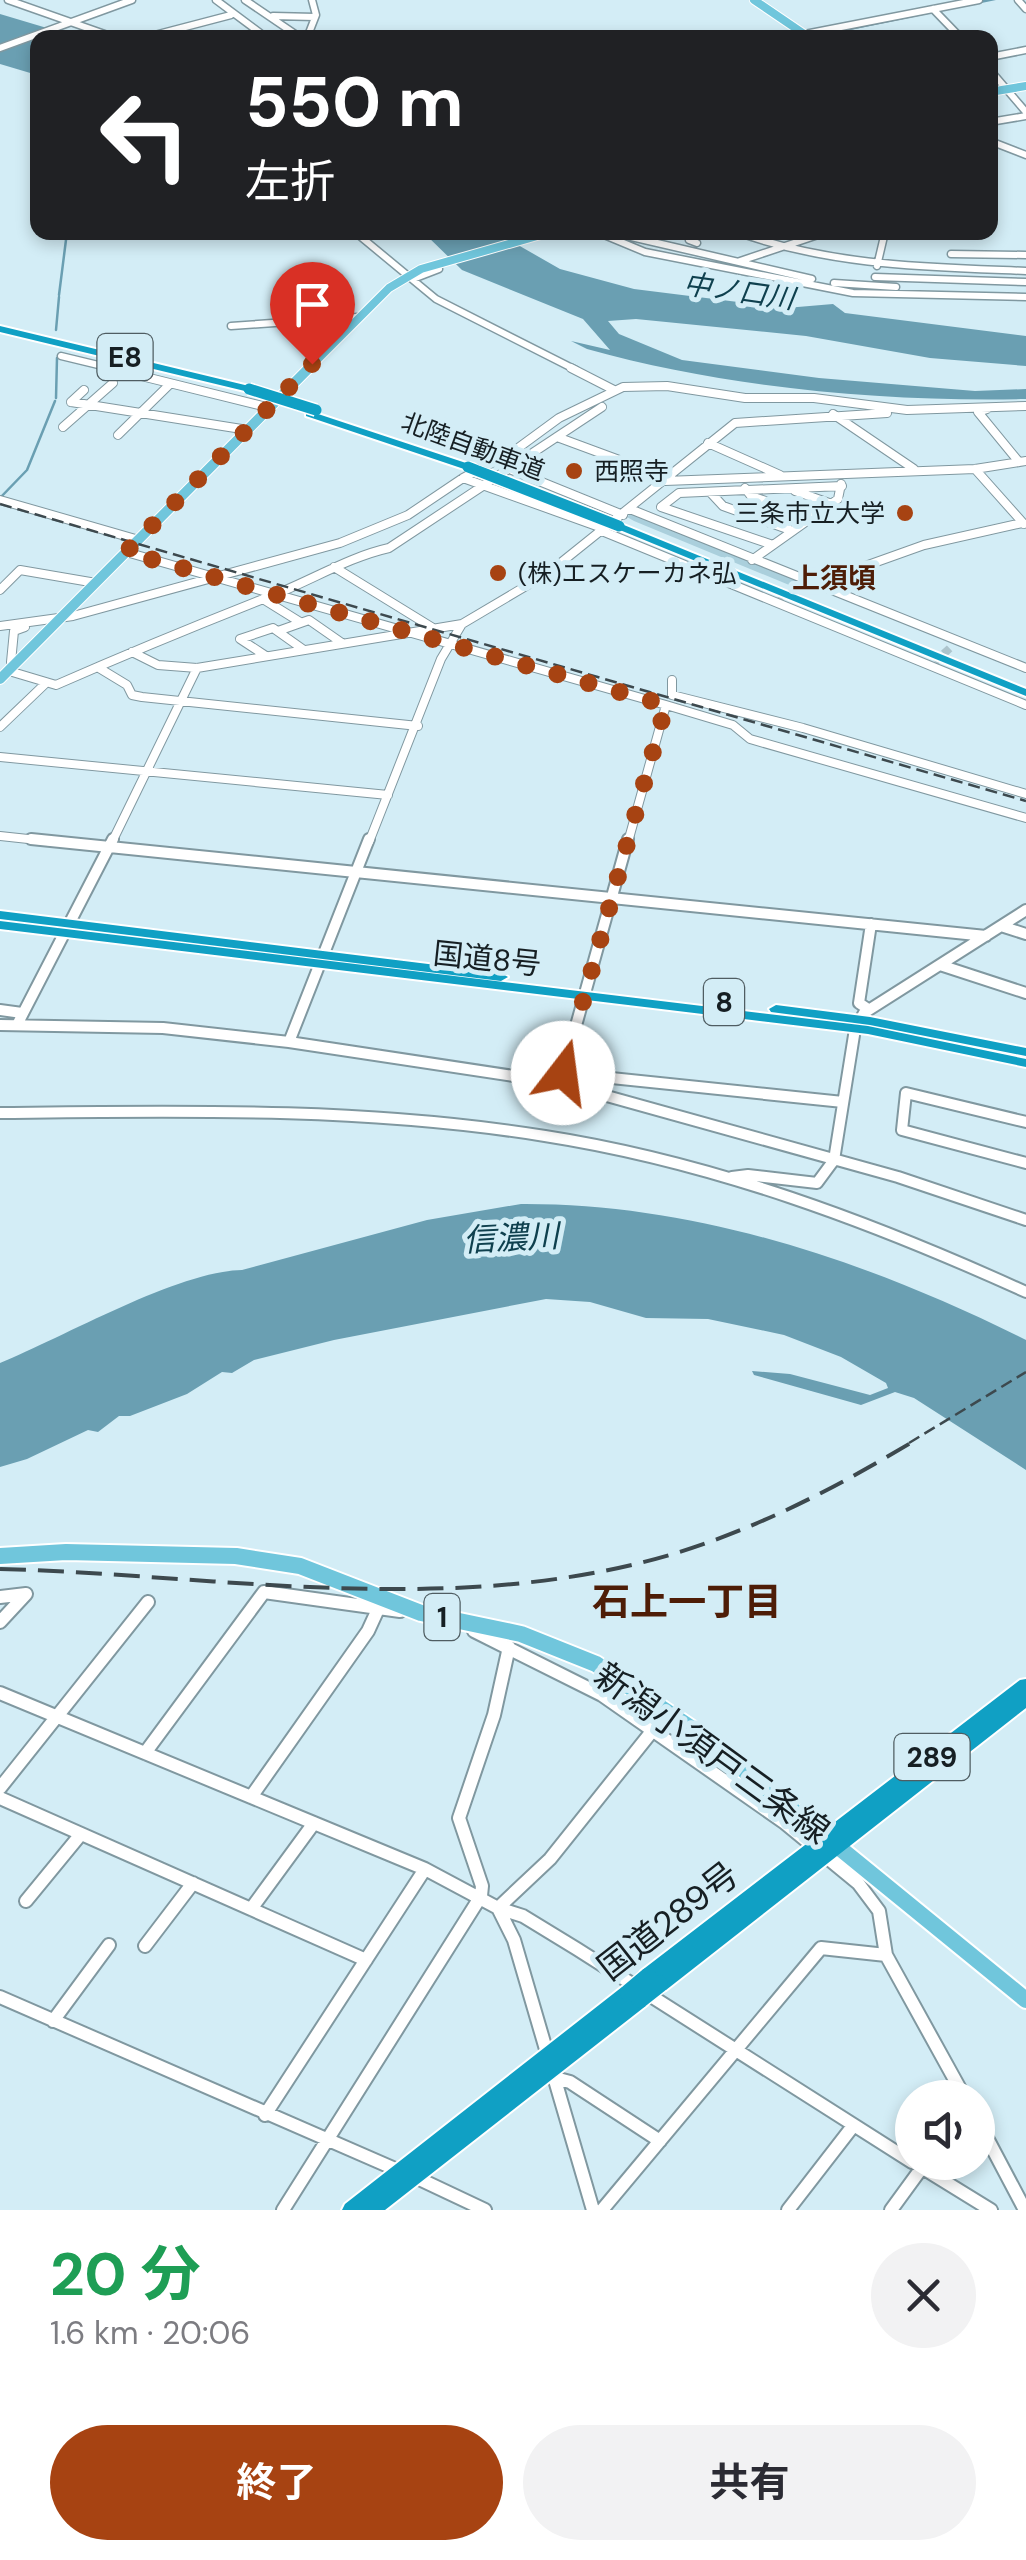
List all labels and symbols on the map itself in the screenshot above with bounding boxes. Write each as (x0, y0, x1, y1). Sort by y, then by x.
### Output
pin (270, 262, 355, 365)
water label: 中ノ口川 (681, 265, 800, 318)
road number: E8 (98, 334, 152, 380)
street label: 北陸自動車道 (397, 405, 549, 488)
place label: 西照寺 (594, 455, 669, 488)
marker: 西照寺 (563, 460, 585, 482)
place label: 三条市立大学 (735, 497, 885, 530)
marker: 三条市立大学 (894, 502, 916, 524)
place label: (株)エスケーカネ弘 (518, 557, 737, 590)
district label: 上須頃 (792, 560, 876, 597)
marker: (株)エスケーカネ弘 (487, 562, 509, 584)
street label: 国道8号 (431, 933, 543, 984)
road number: 8 (704, 979, 744, 1025)
position arrow (511, 1021, 615, 1125)
water label: 信濃川 (462, 1214, 563, 1261)
district label: 石上一丁目 (592, 1577, 782, 1627)
road number: 1 (424, 1594, 460, 1640)
street label: 新潟小須戸三条線 (585, 1652, 839, 1854)
road number: 289 (894, 1734, 970, 1780)
street label: 国道289号 (588, 1852, 748, 1990)

